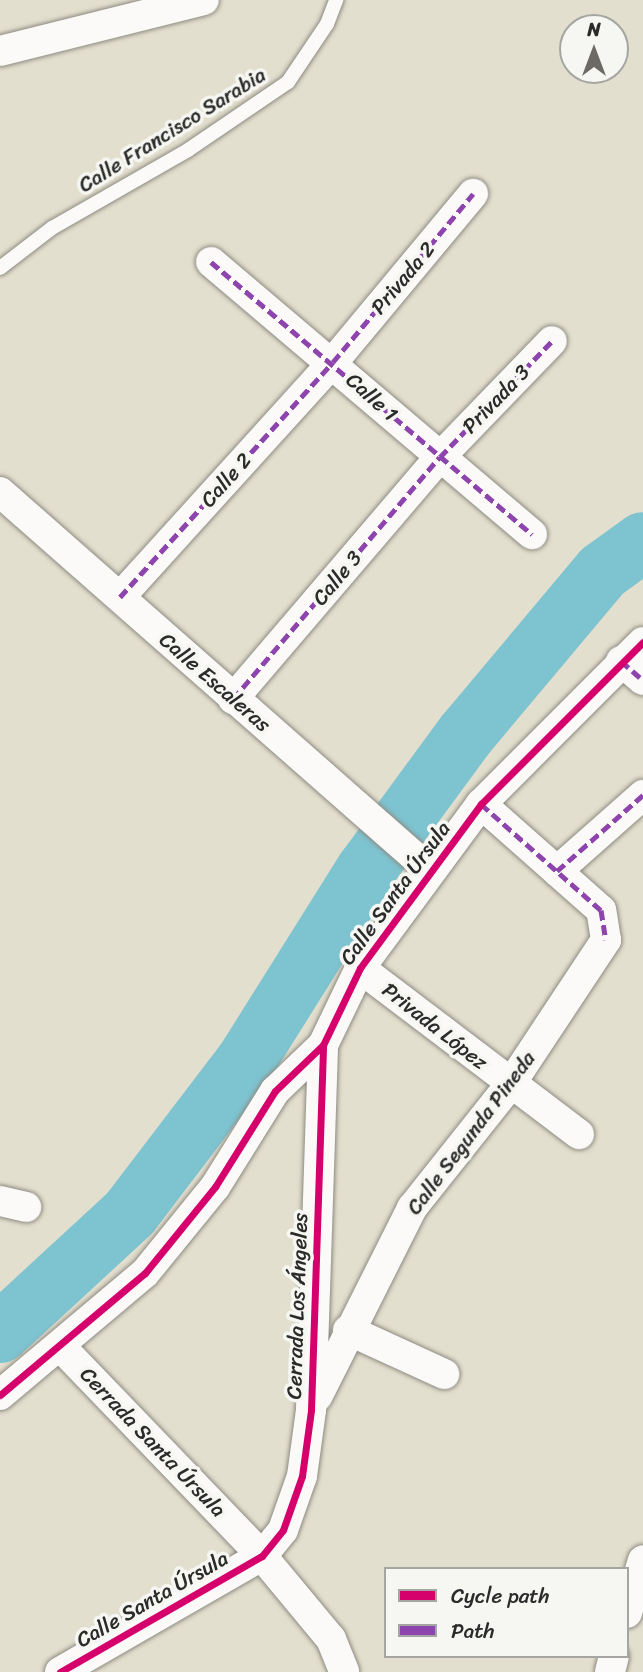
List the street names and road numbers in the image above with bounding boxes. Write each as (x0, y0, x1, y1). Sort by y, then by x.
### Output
street label: Calle Francisco Sarabia (74, 62, 270, 198)
street label: Privada 2 (366, 237, 440, 319)
street label: Privada 3 (457, 359, 535, 439)
street label: Calle 1 (341, 367, 403, 427)
street label: Calle 2 (195, 448, 257, 512)
street label: Calle 3 (307, 546, 367, 610)
street label: Calle Escaleras (154, 627, 276, 737)
street label: Calle Santa Úrsula (334, 816, 456, 970)
street label: Privada López (377, 977, 493, 1075)
street label: Calle Segunda Pineda (401, 1046, 541, 1220)
street label: Cerrada Los Ángeles (281, 1212, 313, 1400)
street label: Cerrada Santa Úrsula (75, 1362, 231, 1522)
street label: Calle Santa Úrsula (71, 1545, 233, 1653)

